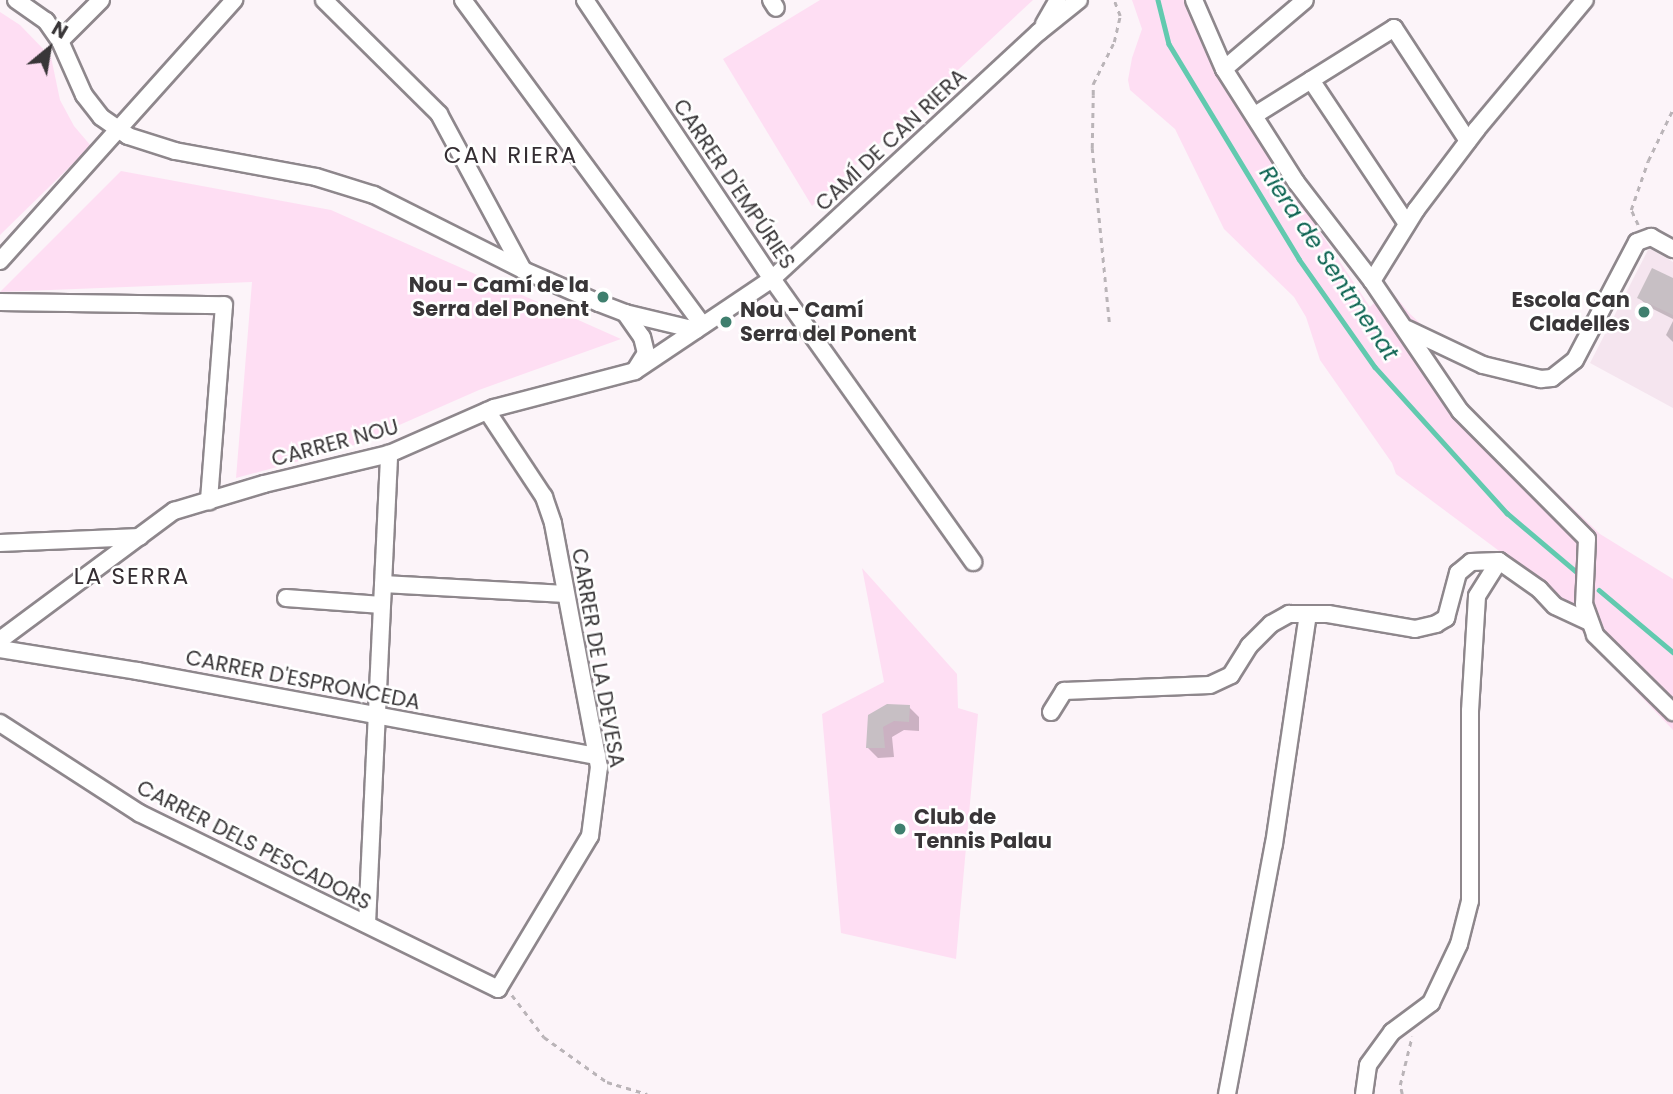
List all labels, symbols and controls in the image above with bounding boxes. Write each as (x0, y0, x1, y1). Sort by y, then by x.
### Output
north arrow (14, 14, 84, 84)
text: N (47, 15, 73, 46)
street label: CAMÍ DE CAN RIERA (810, 64, 972, 216)
street label: CARRER D'EMPÚRIES (668, 94, 800, 274)
district label: CAN RIERA (445, 141, 577, 169)
water label: Riera de Sentmenat (1254, 160, 1404, 366)
place label: Nou - Camí de la Serra del Ponent (409, 272, 589, 322)
place label: Escola Can Cladelles (1512, 287, 1630, 337)
marker: Nou - Camí de la Serra del Ponent (595, 289, 611, 305)
place label: Nou - Camí Serra del Ponent (740, 297, 917, 347)
marker: Escola Can Cladelles (1636, 304, 1652, 320)
marker: Nou - Camí Serra del Ponent (718, 314, 734, 330)
street label: CARRER NOU (269, 414, 401, 472)
street label: CARRER DE LA DEVESA (566, 546, 630, 770)
district label: LA SERRA (75, 562, 189, 590)
street label: CARRER D'ESPRONCEDA (184, 645, 422, 715)
street label: CARRER DELS PESCADORS (133, 775, 375, 915)
place label: Club de Tennis Palau (914, 804, 1052, 854)
marker: Club de Tennis Palau (892, 821, 908, 837)

